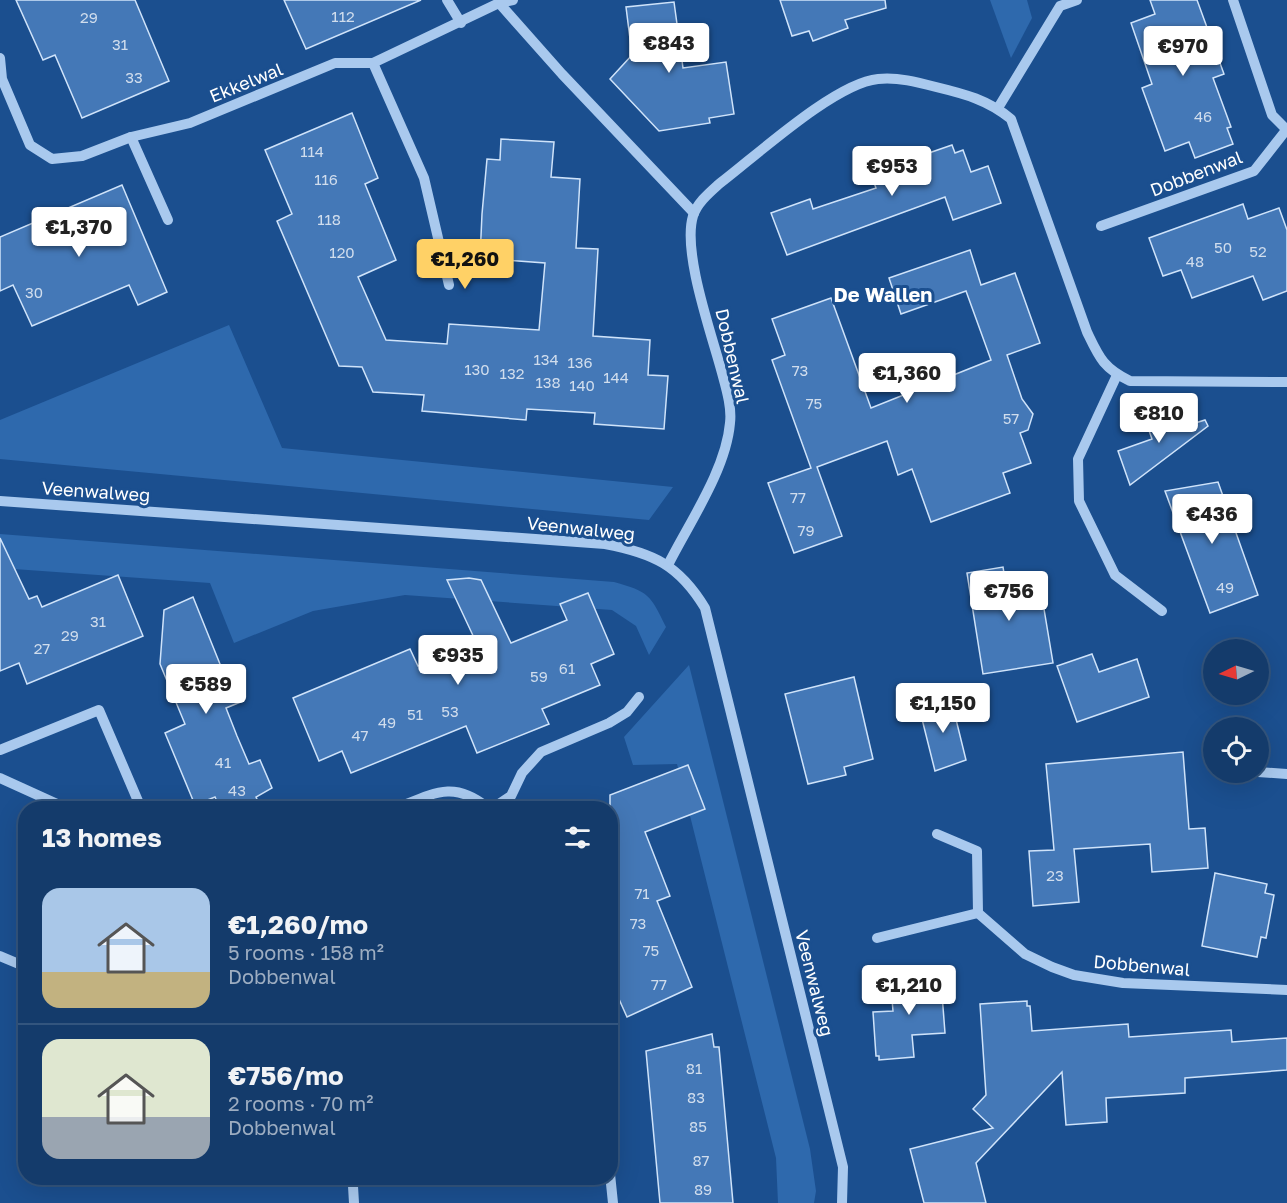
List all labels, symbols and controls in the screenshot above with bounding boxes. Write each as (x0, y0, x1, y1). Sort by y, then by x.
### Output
house number: 112 (331, 7, 355, 25)
house number: 29 (80, 8, 98, 26)
pin: €843 (633, 23, 705, 74)
pin: €970 (1147, 26, 1219, 77)
text: €843 (643, 30, 695, 54)
text: €970 (1158, 33, 1208, 57)
house number: 31 (112, 35, 128, 53)
street label: Ekkelwal (206, 57, 286, 107)
house number: 33 (125, 68, 143, 86)
house number: 46 (1194, 107, 1212, 125)
house number: 114 (300, 142, 324, 160)
street label: Dobbenwal (1147, 145, 1245, 201)
pin: €953 (856, 146, 928, 197)
text: €953 (866, 153, 918, 177)
house number: 116 (314, 170, 338, 188)
pin: €1,370 (30, 207, 128, 258)
house number: 118 (317, 210, 341, 228)
text: €1,370 (46, 214, 112, 238)
house number: 50 (1214, 238, 1232, 256)
pin: €1,260 (416, 239, 514, 290)
house number: 52 (1249, 242, 1267, 260)
house number: 120 (329, 243, 355, 261)
text: €1,260 (431, 246, 499, 270)
house number: 48 (1186, 252, 1204, 270)
district label: De Wallen (834, 282, 932, 306)
house number: 30 (25, 283, 43, 301)
street label: Dobbenwal (711, 306, 755, 406)
house number: 134 (533, 350, 559, 368)
house number: 136 (567, 353, 593, 371)
pin: €1,360 (858, 353, 956, 404)
house number: 130 (464, 360, 490, 378)
text: €1,360 (873, 360, 941, 384)
house number: 73 (792, 361, 808, 379)
house number: 132 (500, 364, 524, 382)
house number: 144 (603, 368, 629, 386)
house number: 138 (535, 373, 561, 391)
house number: 140 (569, 376, 595, 394)
pin: €810 (1123, 393, 1195, 444)
house number: 75 (806, 394, 822, 412)
text: €810 (1134, 400, 1184, 424)
house number: 57 (1003, 409, 1019, 427)
street label: Veenwalweg (41, 476, 151, 506)
house number: 77 (790, 488, 806, 506)
pin: €436 (1176, 494, 1248, 545)
text: €436 (1186, 501, 1238, 525)
street label: Veenwalweg (526, 511, 636, 545)
house number: 79 (797, 521, 815, 539)
pin: €756 (973, 571, 1045, 622)
text: €756 (984, 578, 1034, 602)
house number: 49 (1216, 578, 1234, 596)
house number: 31 (90, 612, 106, 630)
house number: 29 (61, 626, 79, 644)
pin: €935 (422, 635, 494, 686)
house number: 27 (34, 639, 50, 657)
north arrow (1203, 639, 1269, 705)
map controls (1203, 639, 1269, 783)
text: €935 (432, 642, 484, 666)
house number: 61 (559, 659, 575, 677)
pin: €589 (170, 664, 242, 715)
house number: 59 (530, 667, 548, 685)
text: €589 (180, 671, 232, 695)
pin: €1,150 (894, 683, 992, 734)
text: €1,150 (910, 690, 976, 714)
house number: 53 (441, 702, 459, 720)
house number: 51 (407, 705, 423, 723)
house number: 49 (378, 713, 396, 731)
button: locate (1203, 717, 1269, 783)
house number: 47 (351, 726, 369, 744)
house number: 41 (215, 753, 231, 771)
house number: 43 (228, 781, 246, 799)
icon: filters (561, 821, 594, 854)
text: 13 homes (42, 822, 162, 853)
house number: 23 (1046, 866, 1064, 884)
house number: 71 (634, 884, 650, 902)
text: €1,260/mo (228, 909, 368, 940)
icon: home (90, 912, 162, 984)
house number: 73 (630, 914, 646, 932)
street label: Veenwalweg (791, 928, 839, 1038)
text: 5 rooms · 158 m² (228, 940, 384, 964)
house number: 75 (643, 941, 659, 959)
street label: Dobbenwal (1093, 950, 1192, 980)
text: Dobbenwal (228, 964, 336, 988)
pin: €1,210 (860, 965, 958, 1016)
text: €1,210 (876, 972, 942, 996)
house number: 77 (651, 975, 667, 993)
house number: 81 (686, 1059, 702, 1077)
text: €756/mo (228, 1060, 344, 1091)
icon: home (90, 1063, 162, 1135)
house number: 83 (687, 1088, 705, 1106)
text: 2 rooms · 70 m² (228, 1091, 373, 1115)
text: Dobbenwal (228, 1115, 336, 1139)
house number: 85 (689, 1117, 707, 1135)
house number: 87 (692, 1151, 710, 1169)
house number: 89 (694, 1180, 712, 1198)

